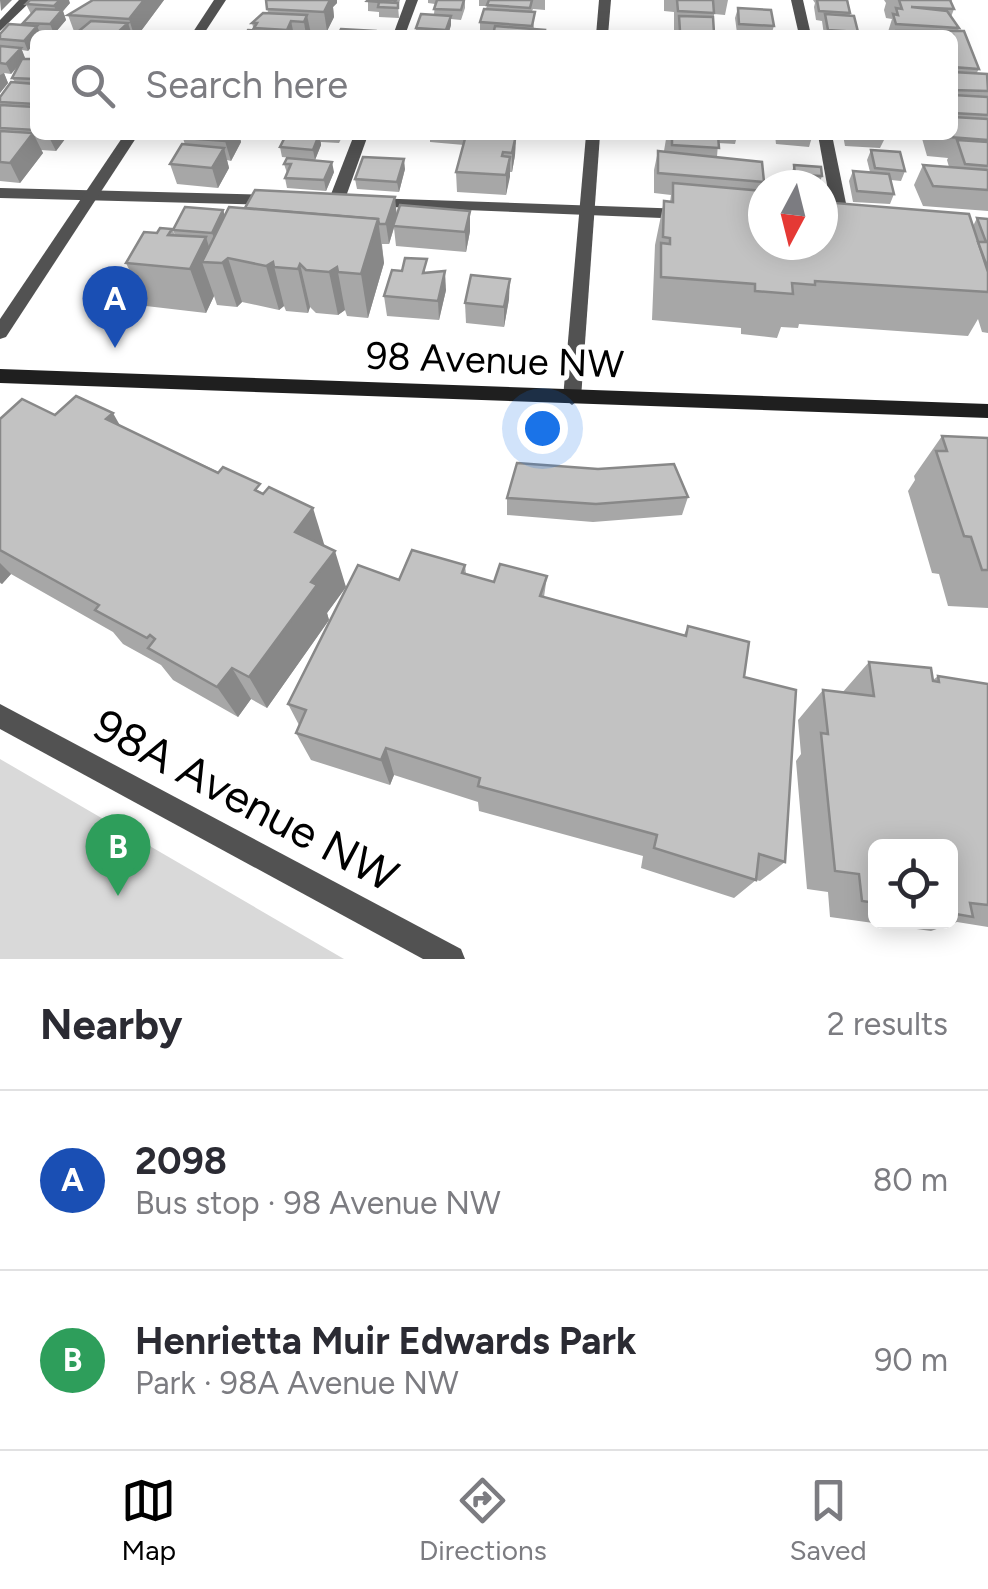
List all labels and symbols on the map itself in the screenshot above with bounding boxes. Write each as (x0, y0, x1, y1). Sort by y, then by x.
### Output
north arrow (748, 170, 838, 260)
pin: A (82, 266, 148, 348)
street label: 98 Avenue NW (365, 333, 625, 388)
your location (517, 403, 568, 454)
street label: 98A Avenue NW (85, 697, 407, 903)
pin: B (86, 814, 150, 896)

